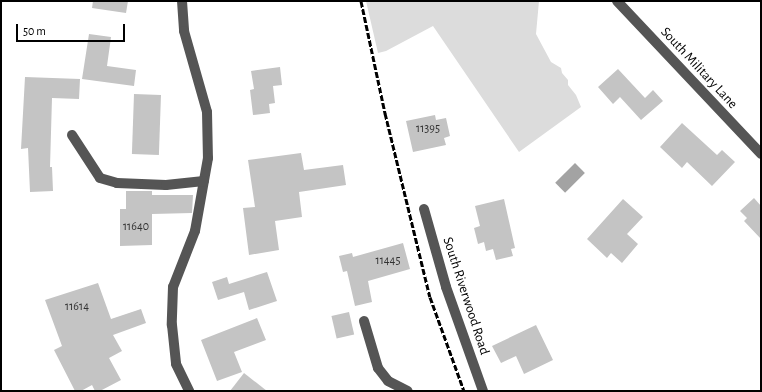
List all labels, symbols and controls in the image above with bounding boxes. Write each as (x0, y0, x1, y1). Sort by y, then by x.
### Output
scale bar (18, 16, 127, 42)
street label: South Military Lane (657, 24, 741, 112)
text: 50 m (23, 25, 46, 37)
house number: 11395 (416, 122, 440, 136)
house number: 11640 (123, 220, 149, 234)
street label: South Riverwood Road (439, 235, 493, 357)
house number: 11445 (376, 254, 400, 268)
house number: 11614 (65, 300, 89, 314)

